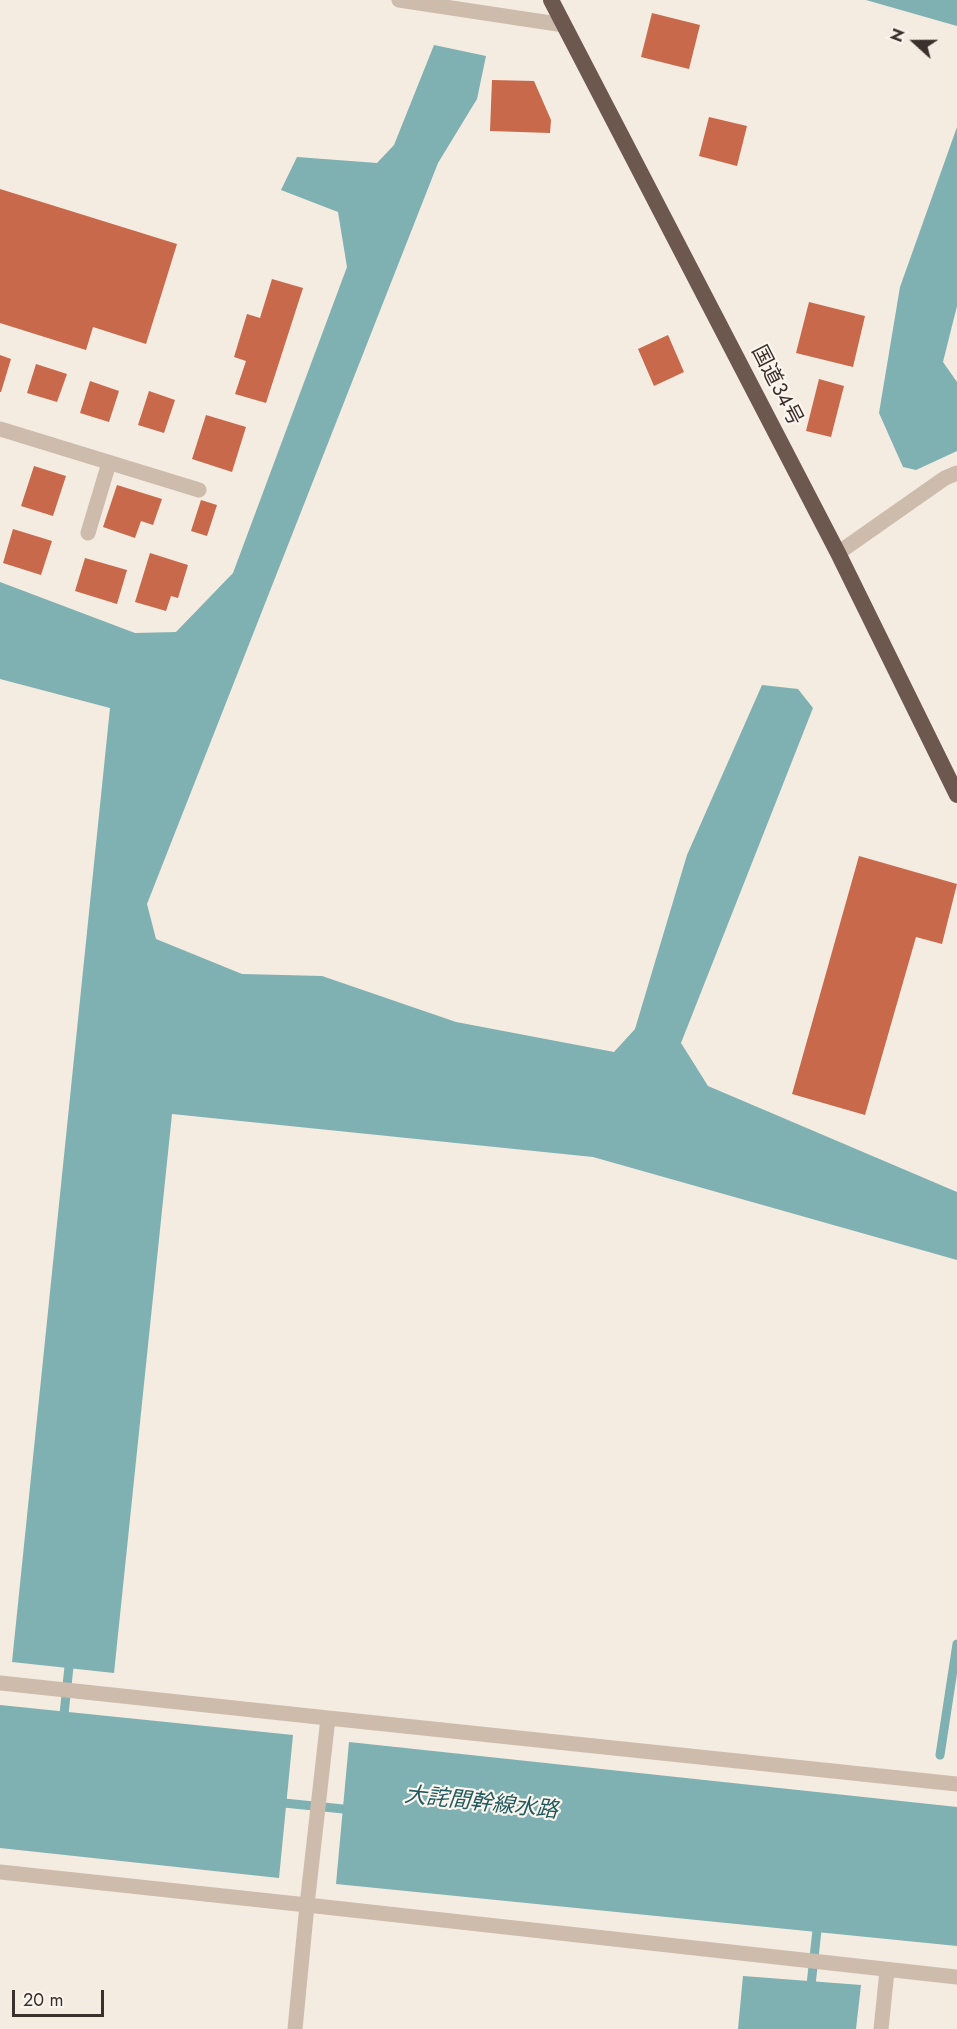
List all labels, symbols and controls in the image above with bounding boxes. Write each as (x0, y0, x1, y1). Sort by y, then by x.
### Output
north arrow (885, 12, 945, 72)
text: N (885, 25, 911, 45)
street label: 国道34号 (745, 342, 807, 430)
water label: 大詫間幹線水路 (403, 1783, 559, 1825)
scale bar (15, 1978, 106, 2016)
text: 20 m (23, 1987, 63, 2013)

